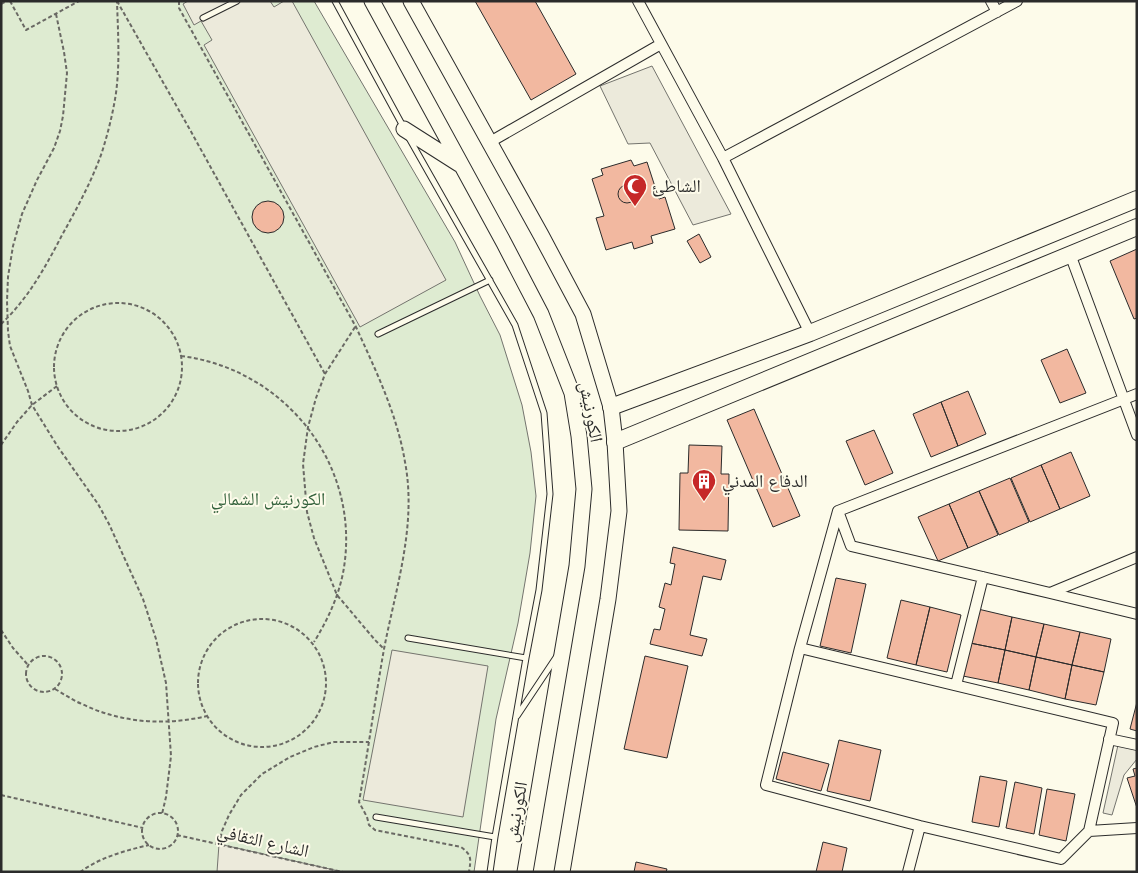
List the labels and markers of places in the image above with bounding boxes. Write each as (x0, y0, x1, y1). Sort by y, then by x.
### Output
mosque icon: الشاطئ (622, 173, 648, 207)
place label: الشاطئ (652, 174, 701, 198)
building icon: الدفاع المدني (691, 468, 717, 502)
place label: الدفاع المدني (722, 469, 808, 496)

